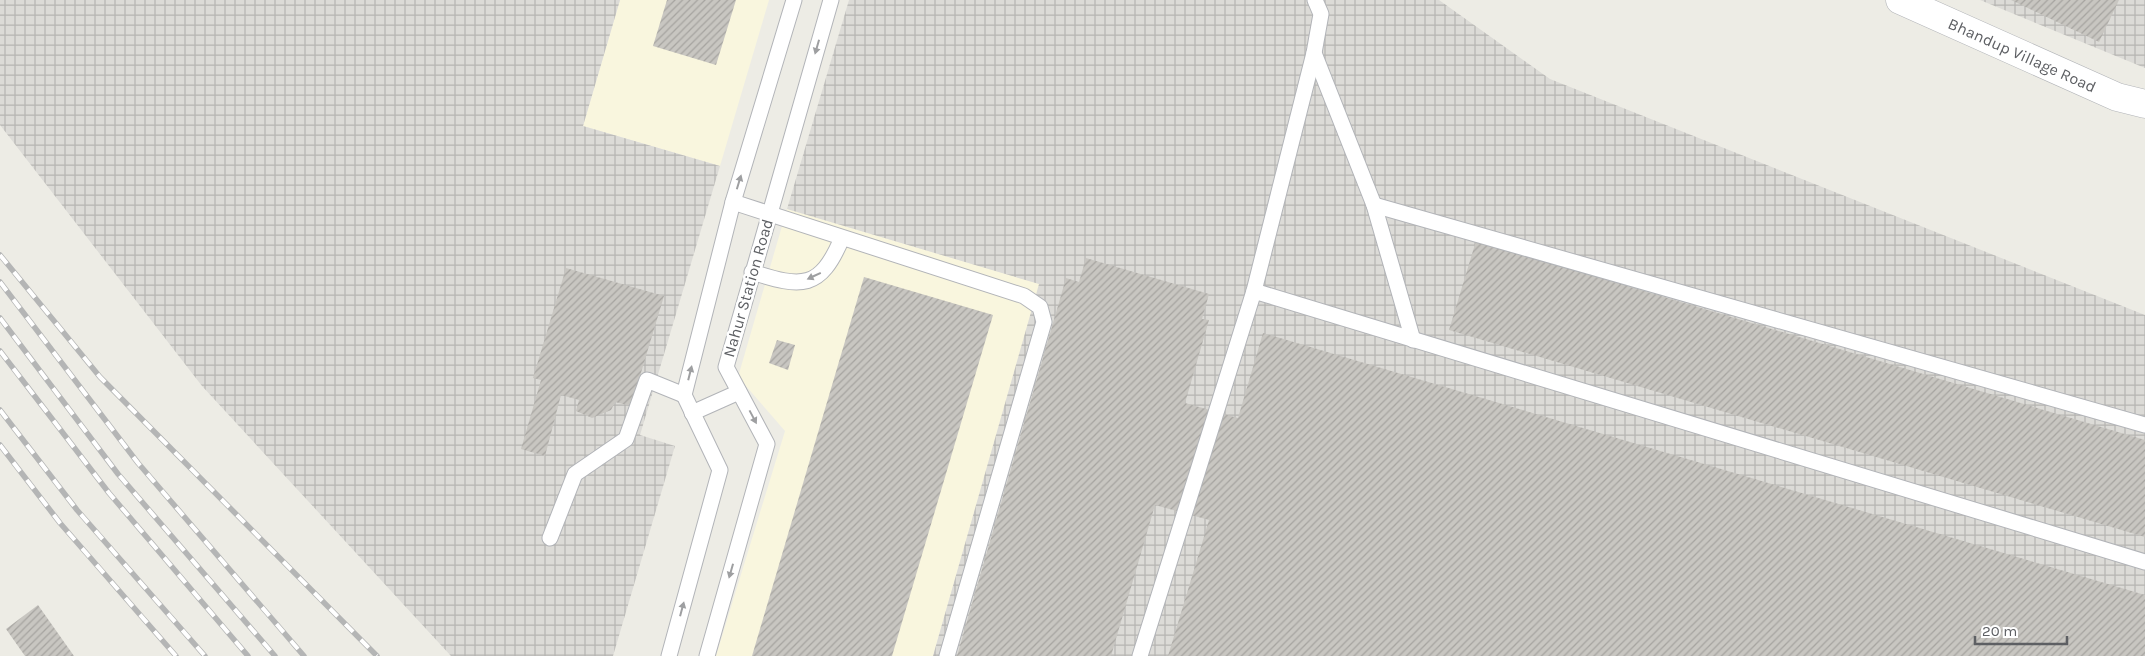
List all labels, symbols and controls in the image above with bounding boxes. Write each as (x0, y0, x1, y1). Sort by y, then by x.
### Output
street label: Bhandup Village Road (1945, 13, 2099, 96)
one-way arrow (813, 39, 821, 54)
one-way arrow (736, 174, 744, 189)
street label: Nahur Station Road (719, 217, 777, 359)
one-way arrow (807, 273, 821, 281)
one-way arrow (686, 366, 694, 381)
one-way arrow (749, 410, 757, 424)
one-way arrow (727, 563, 735, 579)
one-way arrow (678, 601, 686, 617)
scale bar (1975, 614, 2068, 646)
text: 20 m (1982, 622, 2017, 640)

